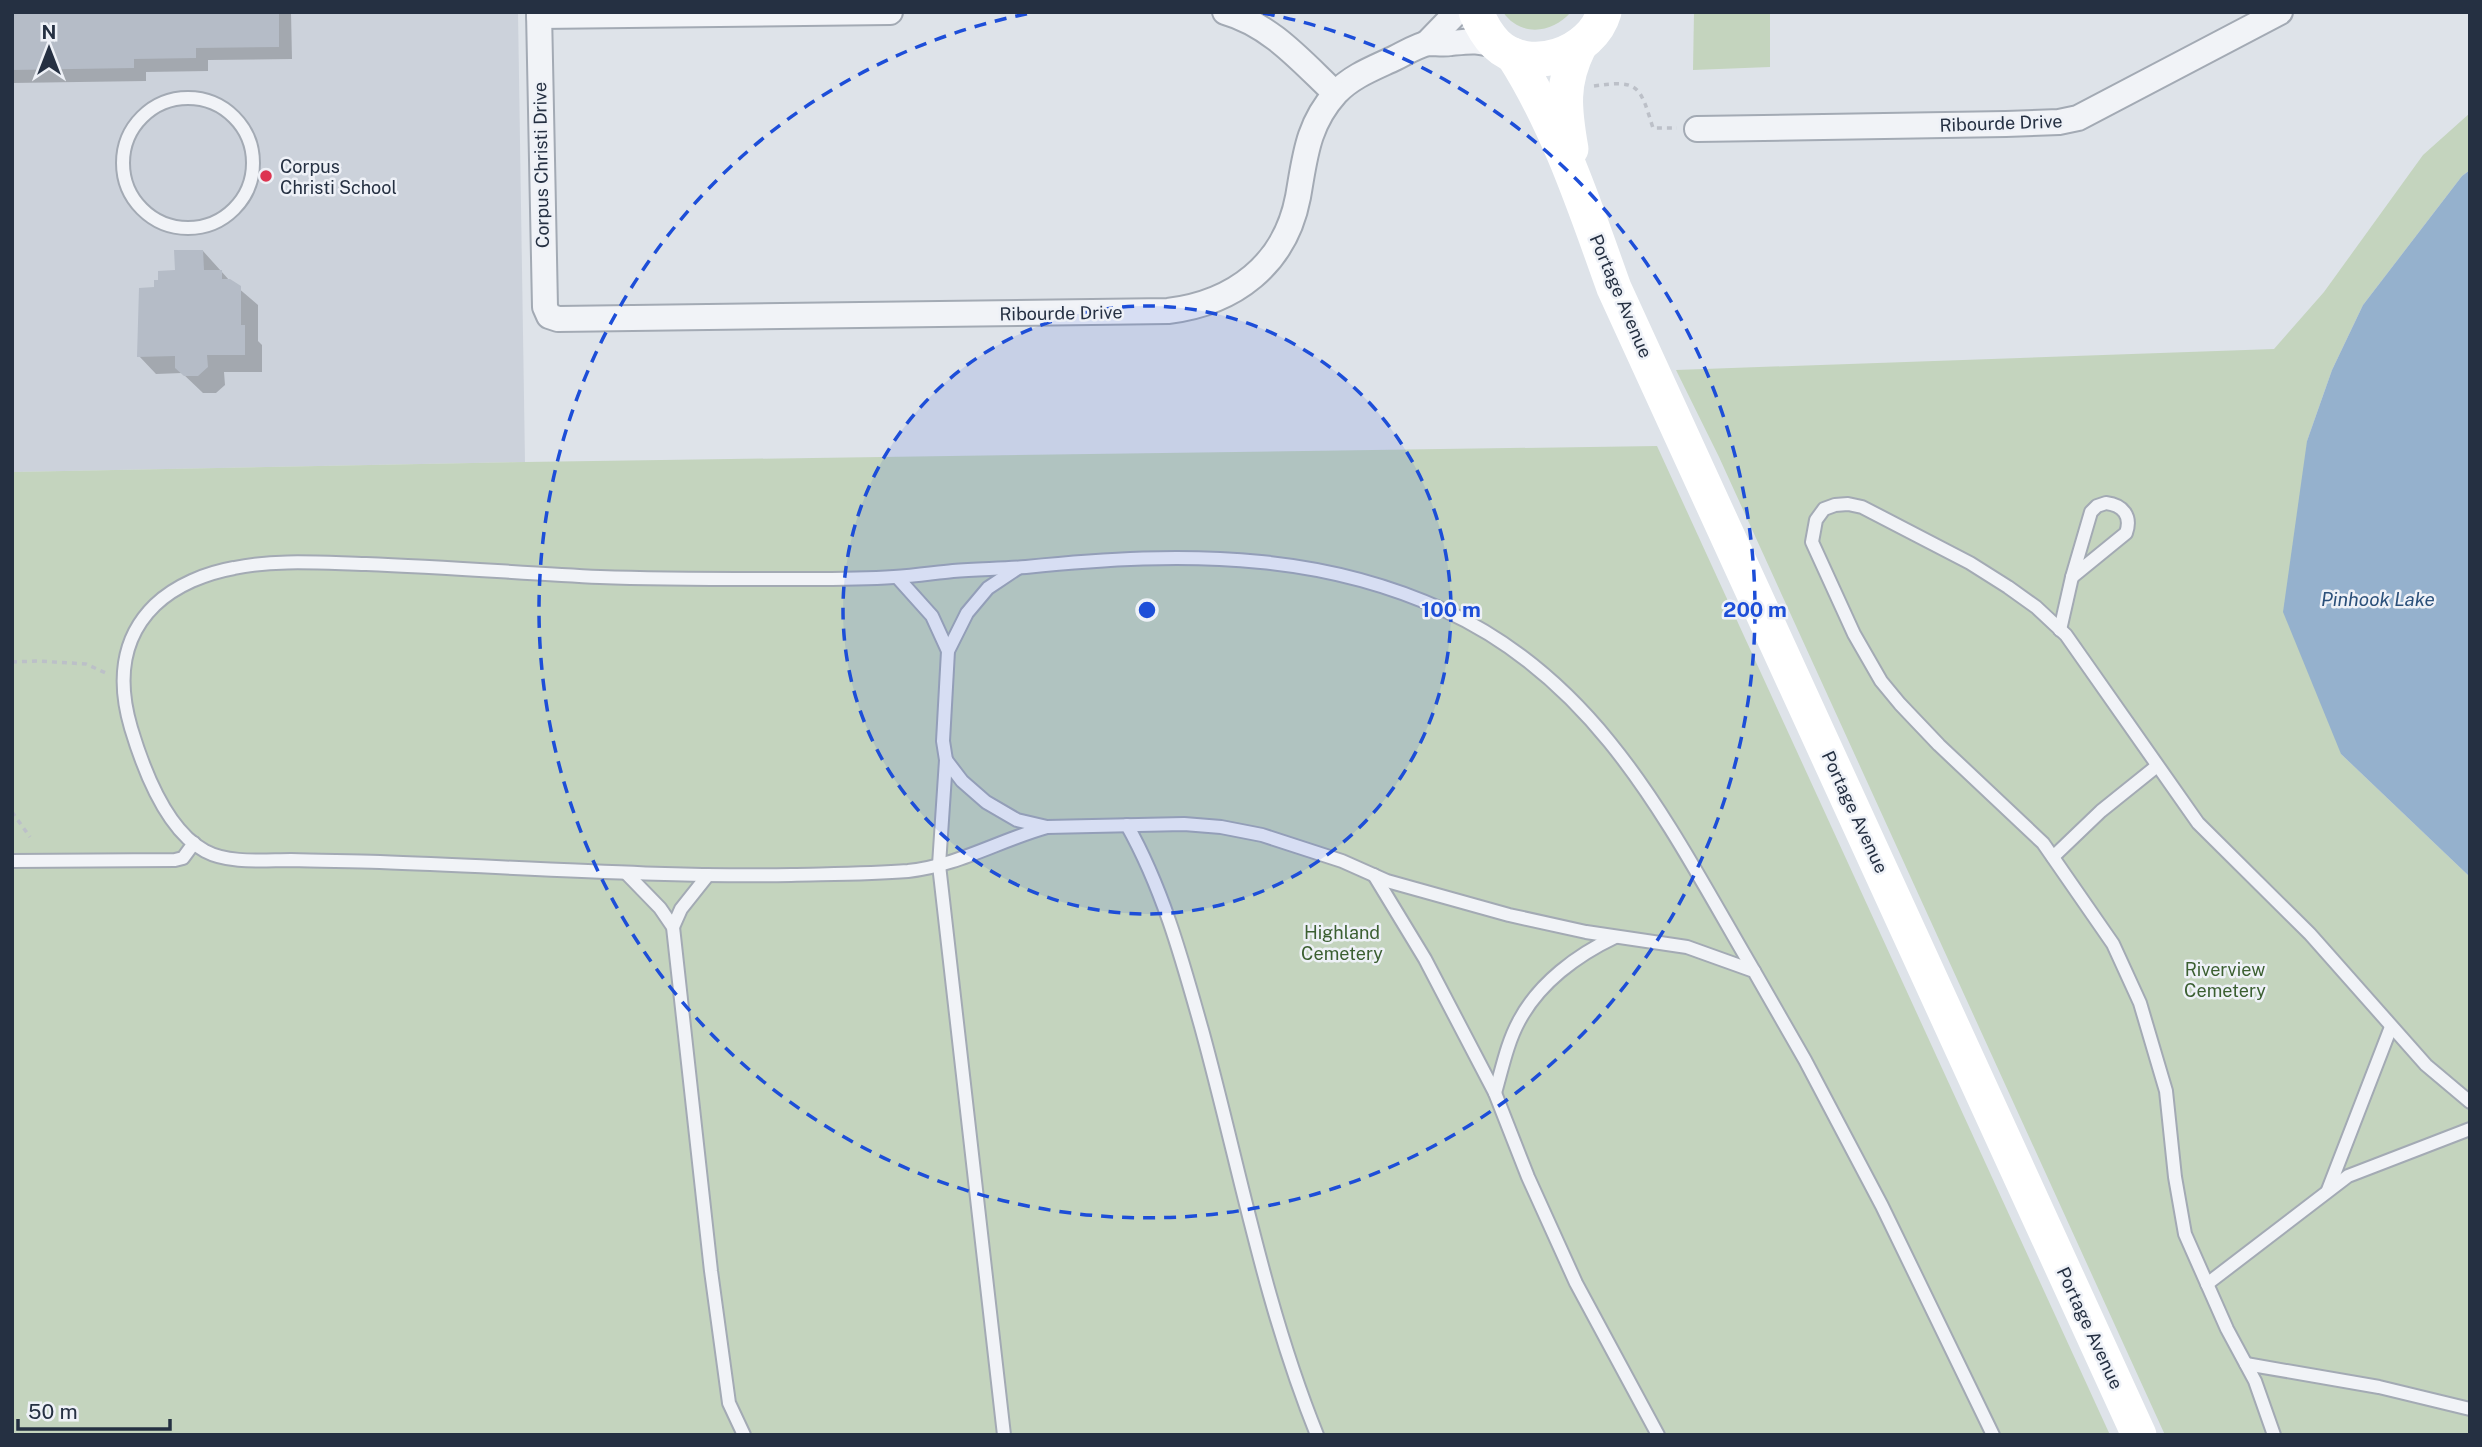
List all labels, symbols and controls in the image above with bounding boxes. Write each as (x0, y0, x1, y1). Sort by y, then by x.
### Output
north arrow (14, 14, 84, 84)
text: N (42, 21, 56, 43)
street label: Corpus Christi Drive (529, 82, 553, 248)
street label: Ribourde Drive (1939, 110, 2063, 136)
place label: Corpus Christi School (280, 156, 397, 198)
marker: Corpus Christi School (258, 168, 274, 184)
street label: Portage Avenue (1585, 231, 1657, 361)
street label: Ribourde Drive (999, 301, 1123, 325)
water label: Pinhook Lake (2321, 588, 2435, 610)
text: 100 m (1421, 597, 1481, 622)
text: 200 m (1723, 597, 1787, 622)
centre of rings (1135, 598, 1159, 622)
street label: Portage Avenue (1818, 748, 1892, 876)
park label: Highland Cemetery (1301, 922, 1383, 964)
park label: Riverview Cemetery (2184, 959, 2266, 1001)
street label: Portage Avenue (2053, 1264, 2127, 1392)
scale bar (18, 1388, 170, 1432)
text: 50 m (28, 1399, 78, 1424)

